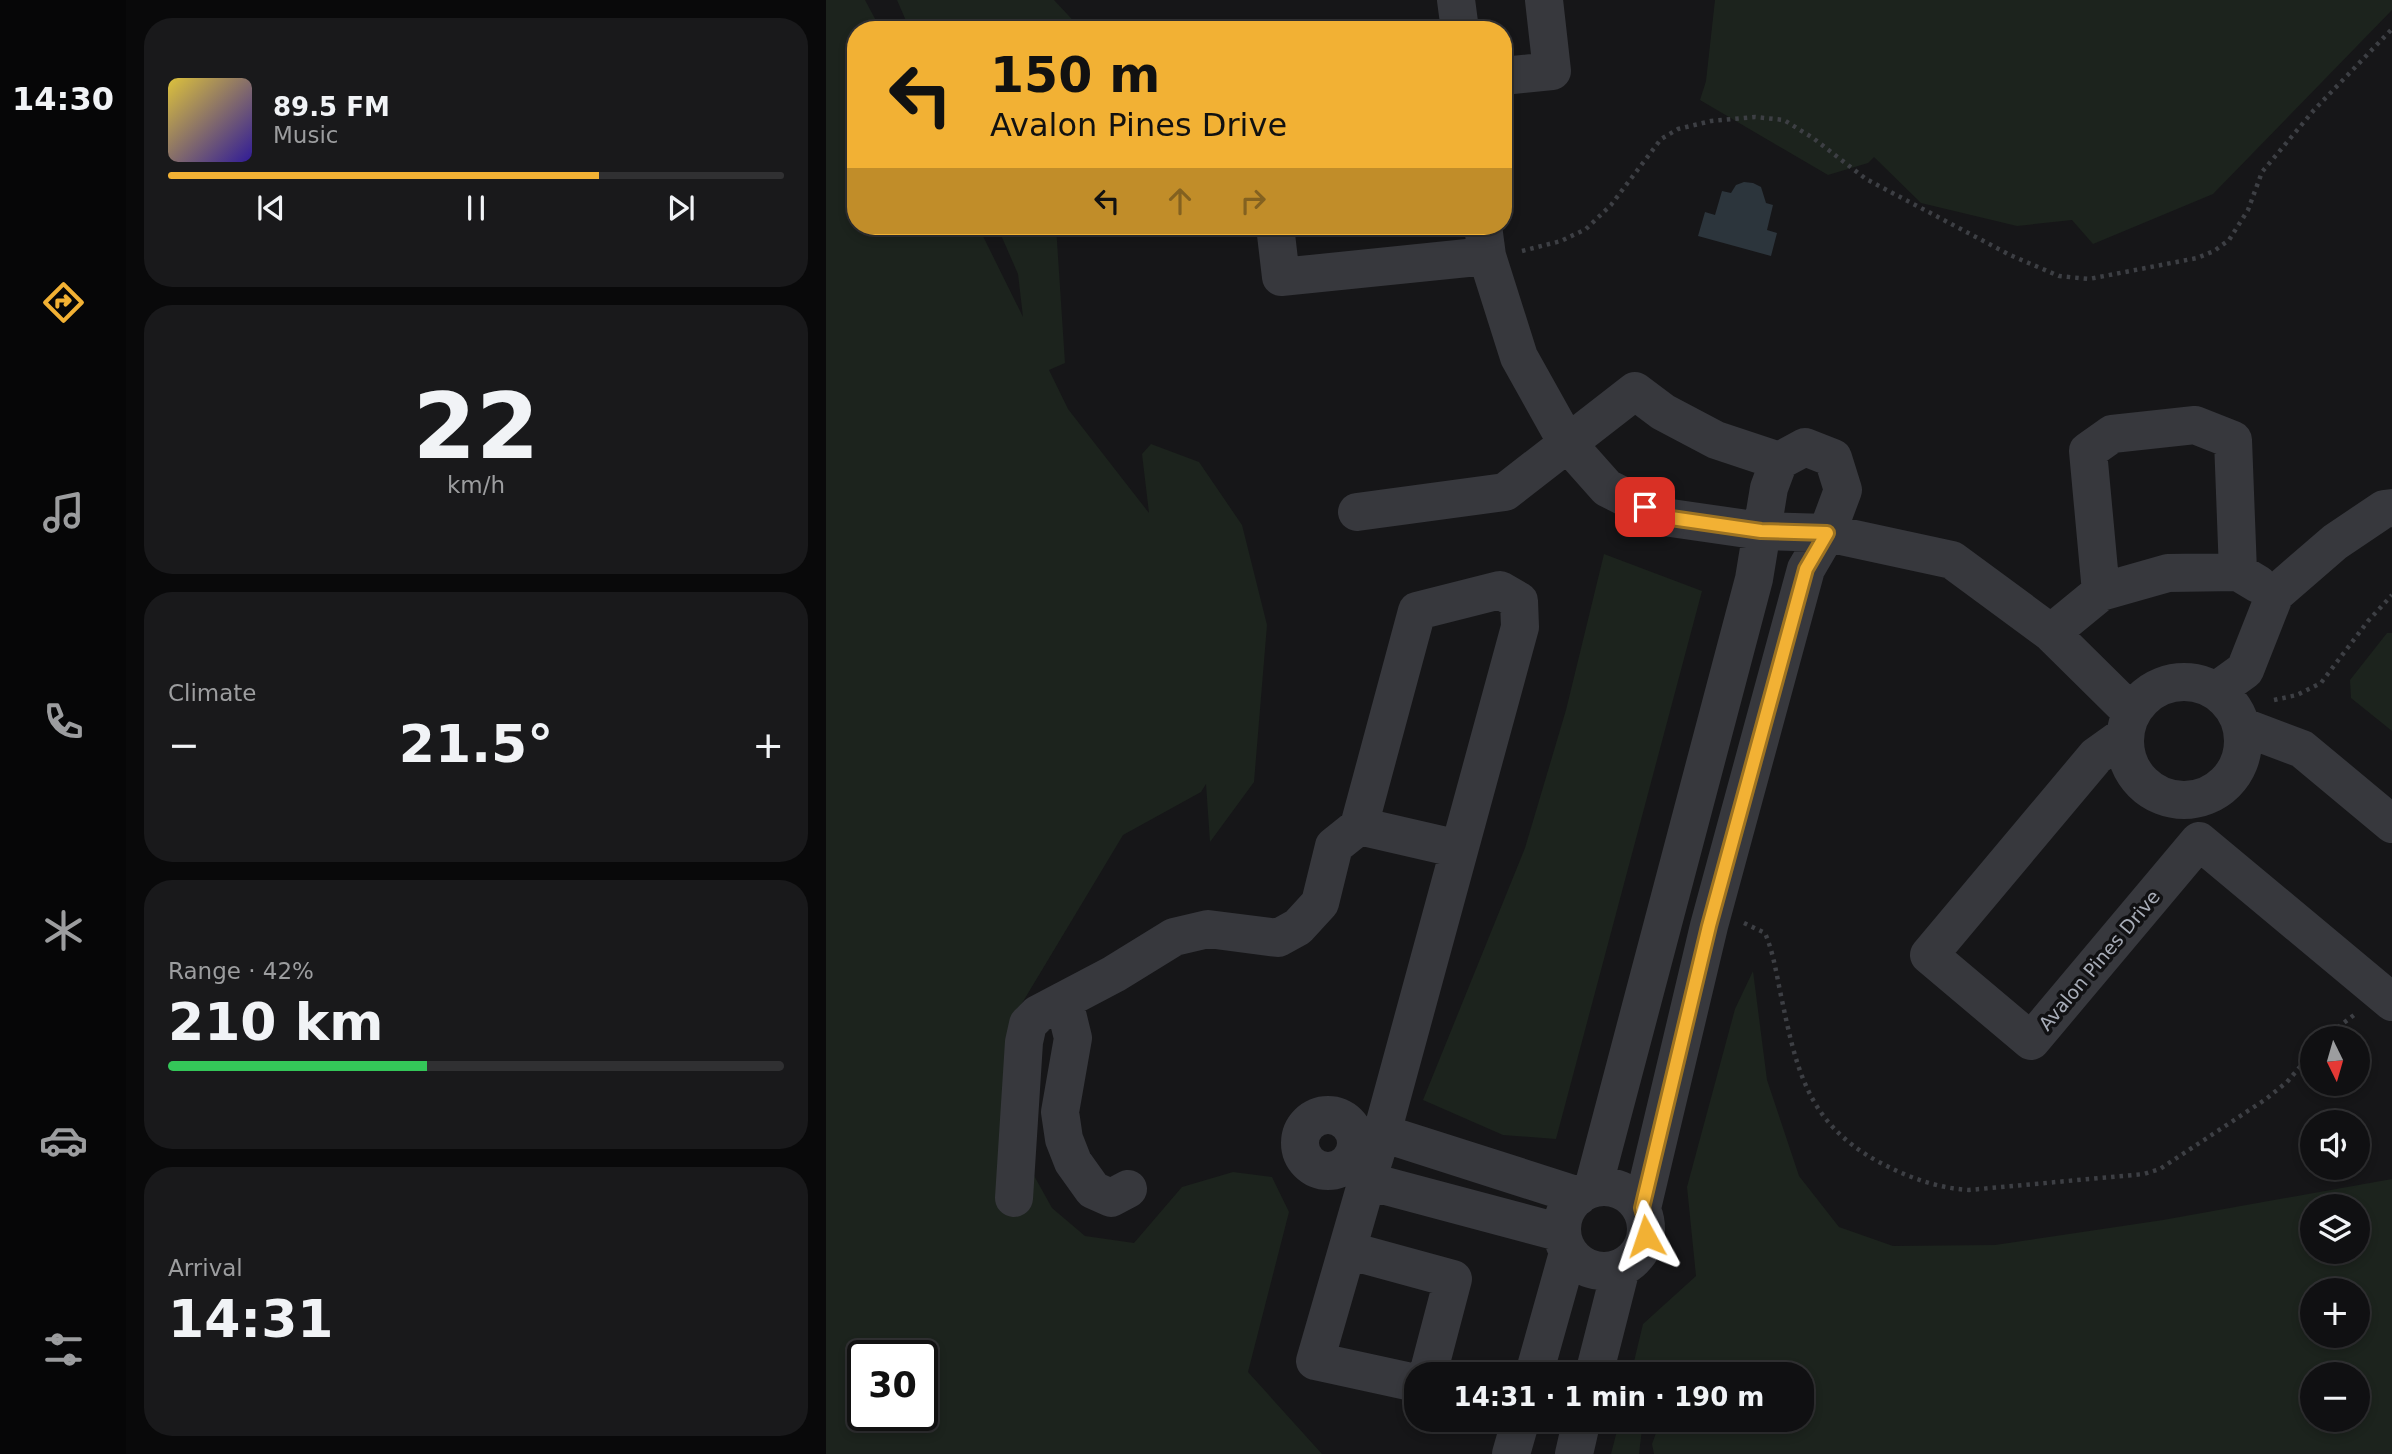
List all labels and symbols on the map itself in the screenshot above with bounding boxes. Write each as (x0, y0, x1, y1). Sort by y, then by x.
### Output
pin (1615, 477, 1675, 537)
street label: Avalon Pines Drive (2034, 885, 2164, 1035)
north arrow (2300, 1026, 2370, 1096)
position arrow (1609, 1199, 1683, 1273)
speed limit sign: 30 (847, 1340, 938, 1431)

